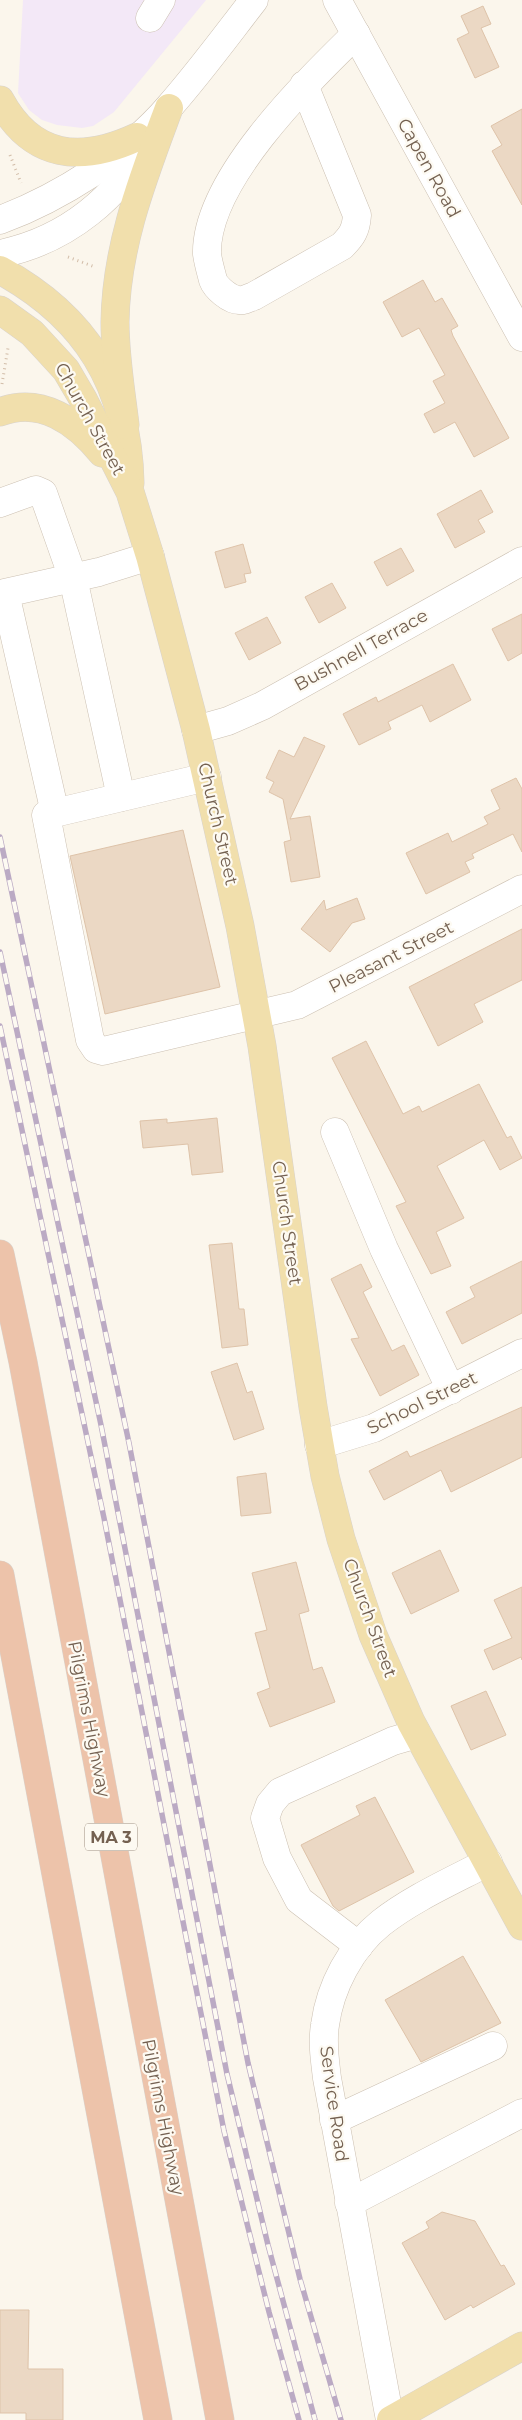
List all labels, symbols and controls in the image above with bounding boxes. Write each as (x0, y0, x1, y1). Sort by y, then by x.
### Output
street label: Capen Road (393, 114, 465, 222)
street label: Church Street (50, 359, 130, 479)
street label: Bushnell Terrace (290, 604, 432, 696)
street label: Church Street (193, 760, 243, 888)
street label: Pleasant Street (325, 916, 457, 998)
street label: Church Street (267, 1159, 307, 1287)
street label: School Street (363, 1367, 481, 1439)
street label: Church Street (338, 1555, 402, 1681)
street label: Pilgrims Highway (63, 1639, 115, 1799)
road number: MA 3 (85, 1824, 137, 1850)
street label: Pilgrims Highway (137, 2037, 189, 2197)
street label: Service Road (315, 2045, 353, 2163)

